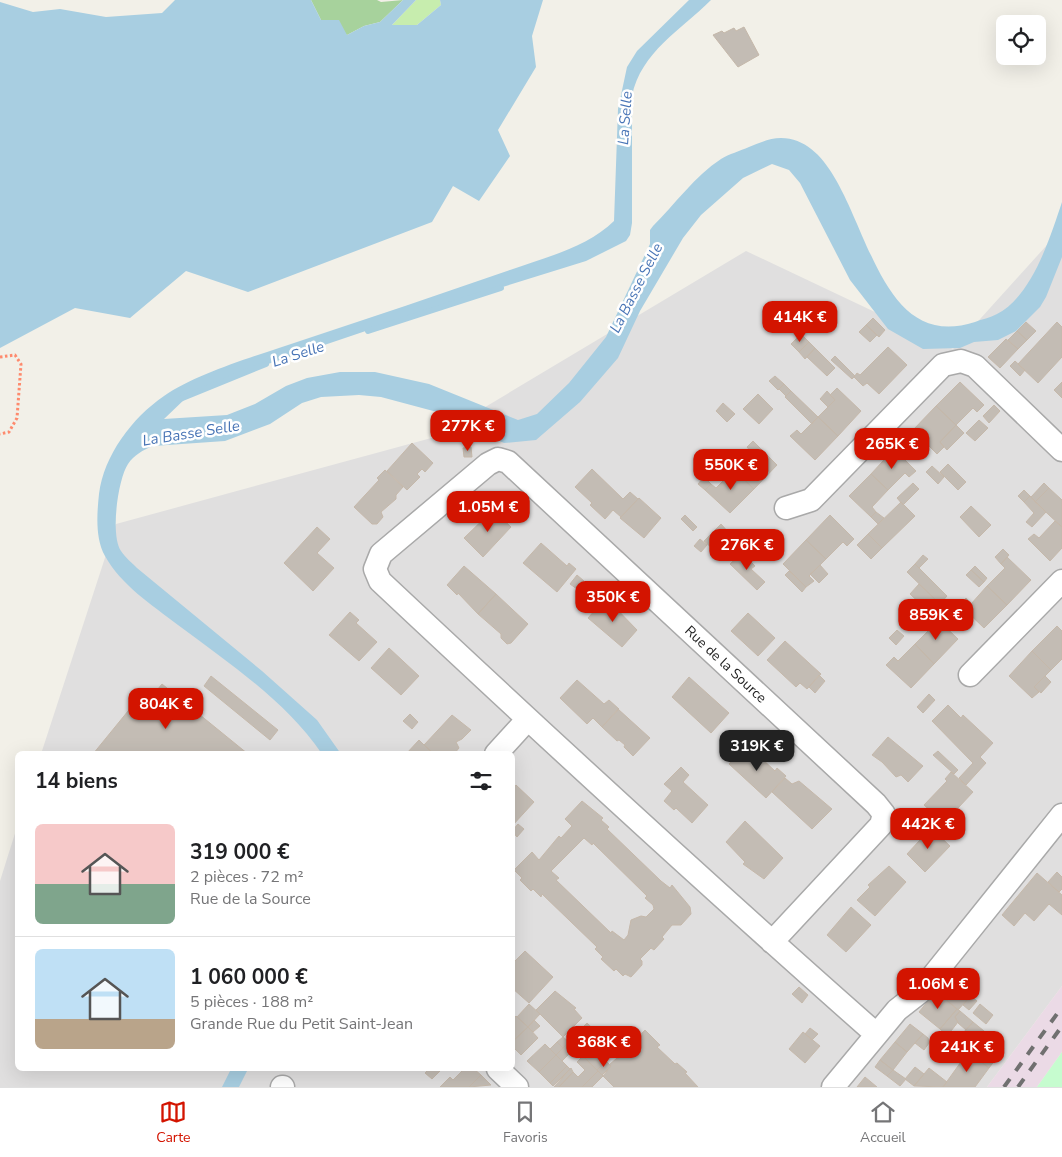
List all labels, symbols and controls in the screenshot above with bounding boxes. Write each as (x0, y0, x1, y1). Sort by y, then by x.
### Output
map controls (996, 15, 1046, 65)
button: locate (996, 15, 1046, 65)
water label: La Selle (613, 90, 637, 146)
water label: La Basse Selle (605, 240, 667, 336)
pin: 414K € (759, 300, 841, 343)
text: 414K € (773, 306, 827, 328)
water label: La Selle (269, 336, 327, 372)
pin: 277K € (427, 410, 509, 452)
water label: La Basse Selle (141, 415, 241, 451)
text: 277K € (441, 415, 495, 437)
pin: 265K € (851, 428, 933, 470)
text: 265K € (865, 433, 919, 455)
pin: 550K € (690, 448, 772, 491)
text: 550K € (704, 454, 758, 476)
pin: 1.05M € (442, 490, 534, 533)
text: 1.05M € (458, 496, 518, 518)
pin: 276K € (706, 528, 788, 571)
text: 276K € (720, 534, 774, 556)
pin: 350K € (572, 580, 654, 623)
text: 350K € (586, 586, 640, 608)
pin: 859K € (895, 598, 977, 641)
text: 859K € (909, 604, 963, 626)
street label: Rue de la Source (681, 621, 771, 707)
pin: 804K € (125, 688, 207, 730)
text: 804K € (139, 693, 193, 715)
pin: 319K € (716, 730, 798, 772)
text: 319K € (730, 735, 784, 757)
text: 14 biens (35, 767, 118, 795)
icon: filters (467, 767, 495, 795)
pin: 442K € (887, 808, 969, 850)
text: 442K € (901, 813, 955, 835)
text: 319 000 € (190, 838, 290, 866)
icon: home (75, 844, 135, 904)
text: 2 pièces · 72 m² (190, 866, 304, 888)
text: Rue de la Source (190, 888, 311, 910)
text: 1 060 000 € (190, 963, 308, 991)
pin: 1.06M € (892, 968, 984, 1010)
icon: home (75, 969, 135, 1029)
text: 1.06M € (908, 973, 968, 995)
text: 5 pièces · 188 m² (190, 991, 313, 1013)
text: Grande Rue du Petit Saint-Jean (190, 1013, 413, 1035)
pin: 368K € (563, 1026, 645, 1068)
pin: 241K € (926, 1030, 1008, 1073)
text: 368K € (577, 1031, 631, 1053)
text: 241K € (940, 1036, 994, 1058)
tab: Carte (156, 1098, 191, 1147)
tab: Favoris (503, 1098, 548, 1147)
tab: Accueil (860, 1098, 906, 1147)

